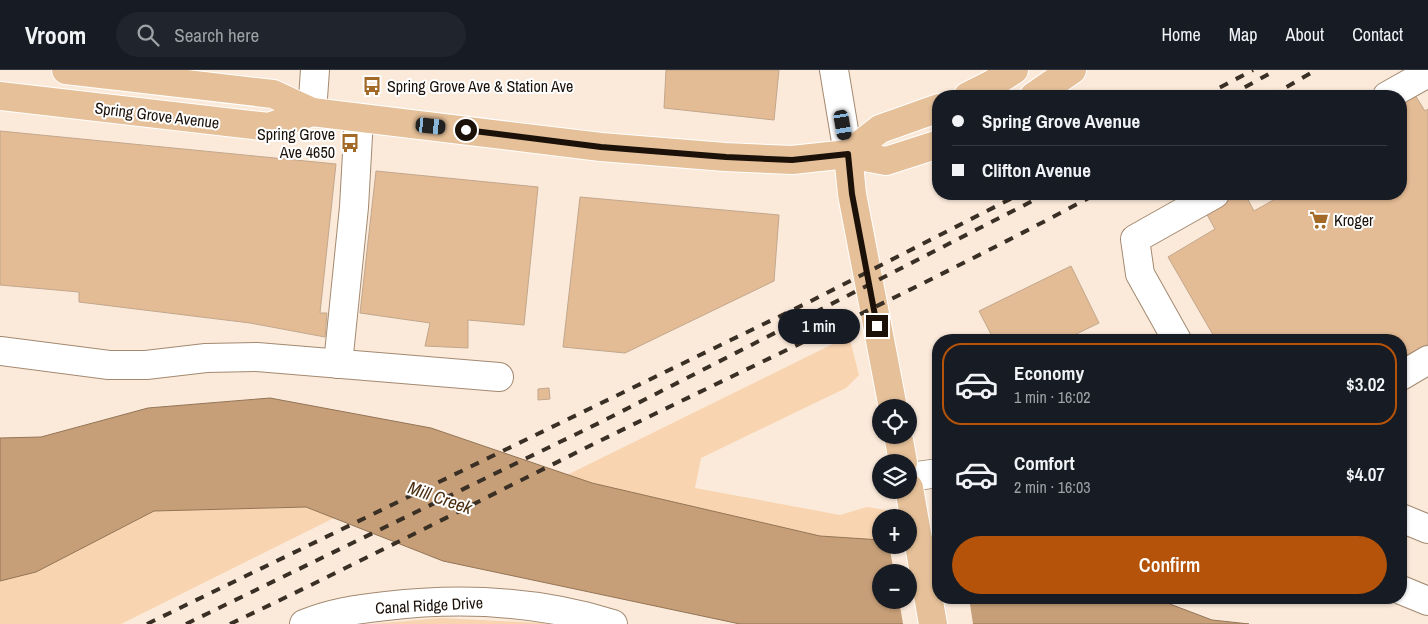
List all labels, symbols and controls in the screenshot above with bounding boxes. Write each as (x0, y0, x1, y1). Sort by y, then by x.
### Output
search box (116, 12, 466, 57)
text: Vroom (25, 19, 86, 51)
icon: search (134, 21, 162, 49)
text: Search here (174, 22, 259, 48)
text: Home (1161, 22, 1201, 47)
text: Map (1229, 22, 1258, 47)
text: About (1286, 22, 1324, 47)
text: Contact (1352, 22, 1403, 47)
bus stop icon: Spring Grove Ave & Station Ave (361, 75, 383, 97)
place label: Spring Grove Ave & Station Ave (387, 75, 573, 97)
street label: Spring Grove Avenue (94, 96, 220, 134)
text: Spring Grove Avenue (982, 108, 1140, 134)
car (833, 109, 852, 141)
car (415, 117, 446, 135)
route start (455, 119, 477, 141)
place label: Spring Grove Ave 4650 (257, 123, 335, 163)
bus stop icon: Spring Grove Ave 4650 (339, 132, 361, 154)
text: Clifton Avenue (982, 157, 1091, 183)
supermarket icon: Kroger (1308, 209, 1330, 231)
place label: Kroger (1334, 209, 1374, 231)
callout: 1 min (777, 308, 860, 344)
text: 1 min (802, 315, 836, 337)
route end (866, 315, 888, 337)
text: Economy (1014, 360, 1084, 386)
icon: car (954, 362, 999, 407)
text: $3.02 (1346, 371, 1385, 397)
text: 1 min · 16:02 (1014, 386, 1091, 408)
map controls (872, 399, 917, 609)
button: locate (872, 399, 917, 444)
text: Comfort (1014, 450, 1075, 476)
icon: car (954, 452, 999, 497)
button: layers (872, 454, 917, 499)
text: $4.07 (1346, 461, 1385, 487)
water label: Mill Creek (405, 475, 476, 520)
text: 2 min · 16:03 (1014, 476, 1091, 498)
button: + (872, 509, 917, 554)
button: Confirm (952, 536, 1387, 594)
button: − (872, 564, 917, 609)
street label: Canal Ridge Drive (375, 591, 483, 619)

